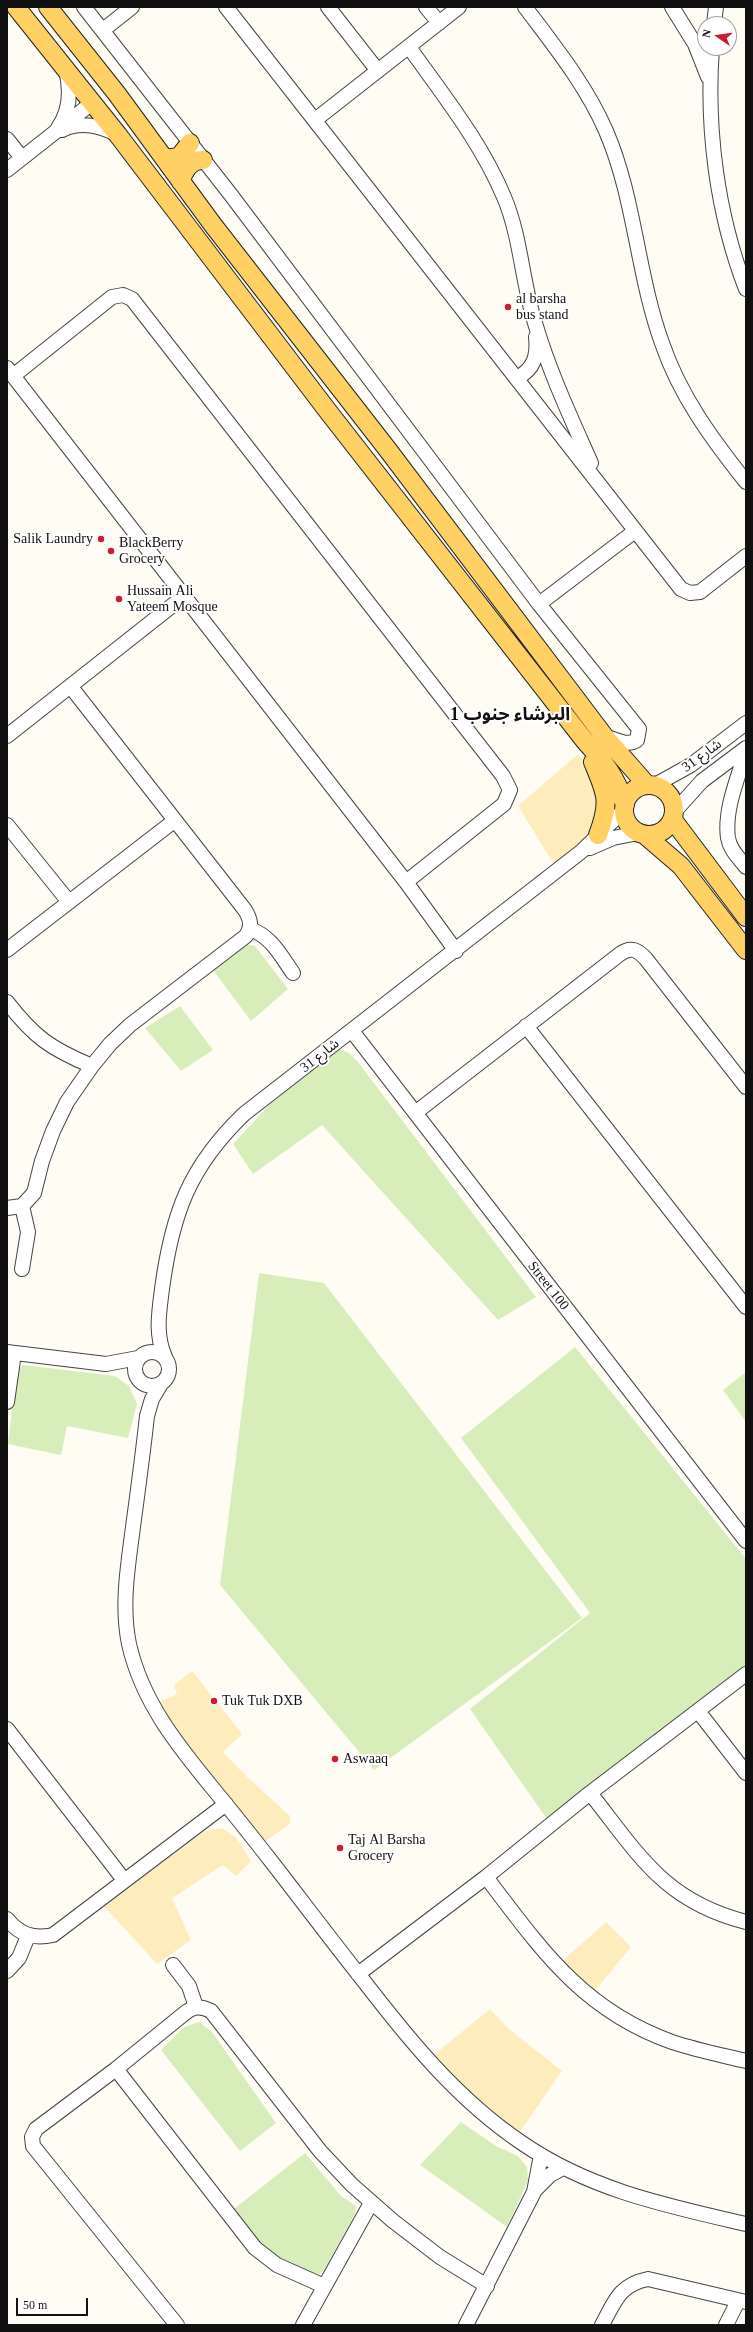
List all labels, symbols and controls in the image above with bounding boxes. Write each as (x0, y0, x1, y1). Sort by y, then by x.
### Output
north arrow (697, 16, 737, 56)
text: N (700, 28, 713, 39)
place label: al barsha bus stand (516, 291, 568, 324)
marker: al barsha bus stand (503, 302, 513, 312)
place label: Salik Laundry (13, 531, 93, 547)
marker: Salik Laundry (96, 534, 106, 544)
place label: BlackBerry Grocery (119, 535, 184, 568)
marker: BlackBerry Grocery (106, 546, 116, 556)
place label: Hussain Ali Yateem Mosque (127, 583, 218, 616)
marker: Hussain Ali Yateem Mosque (114, 594, 124, 604)
district label: البرشاء جنوب 1 (450, 704, 570, 726)
street label: شارع 31 (679, 736, 725, 776)
street label: شارع 31 (297, 1036, 343, 1076)
street label: Street 100 (524, 1258, 572, 1314)
place label: Tuk Tuk DXB (222, 1693, 303, 1709)
marker: Tuk Tuk DXB (209, 1696, 219, 1706)
place label: Aswaaq (343, 1751, 388, 1767)
marker: Aswaaq (330, 1754, 340, 1764)
place label: Taj Al Barsha Grocery (348, 1832, 426, 1864)
marker: Taj Al Barsha Grocery (335, 1843, 345, 1853)
scale bar (18, 2290, 90, 2316)
text: 50 m (23, 2298, 47, 2312)

